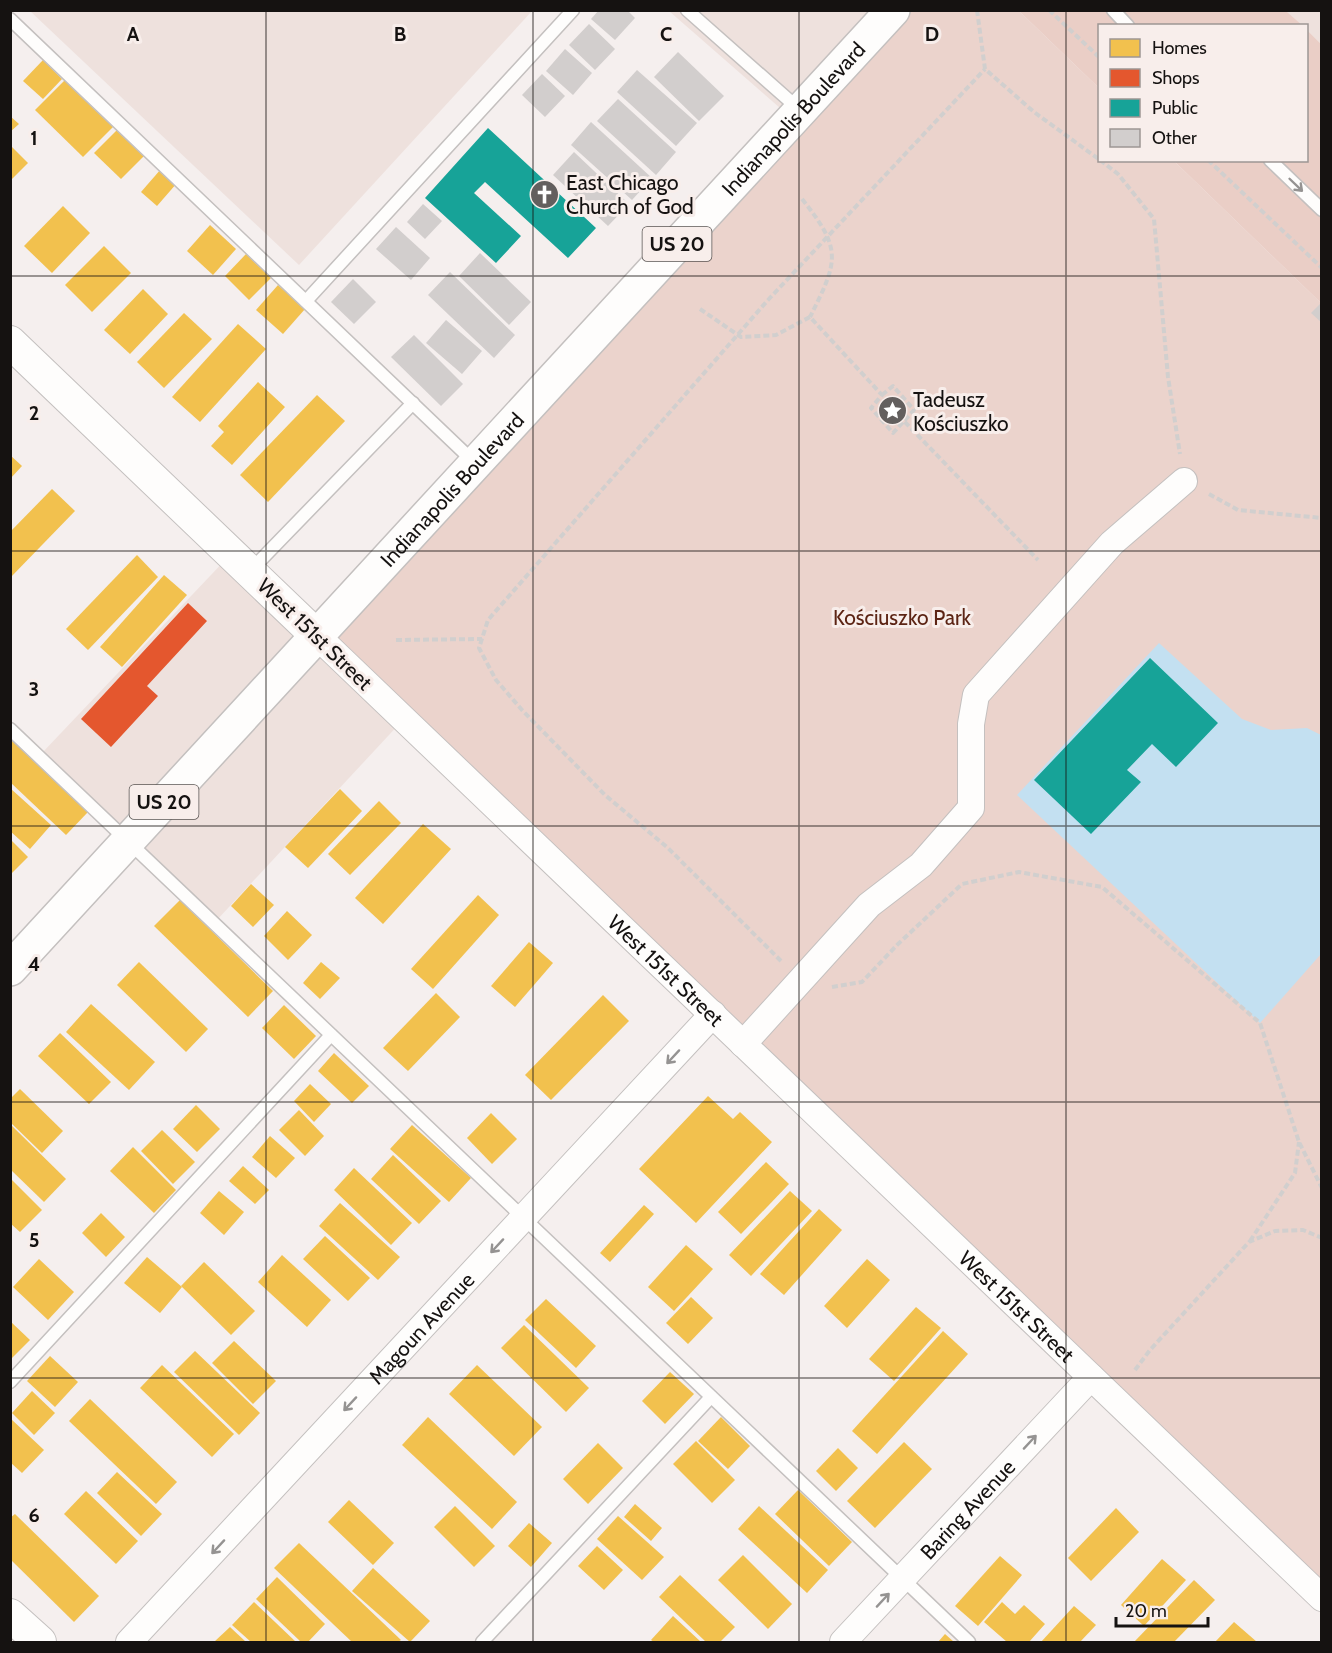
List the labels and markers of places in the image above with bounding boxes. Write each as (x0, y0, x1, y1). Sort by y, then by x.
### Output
place label: East Chicago Church of God (566, 170, 694, 219)
church icon: East Chicago Church of God (529, 178, 561, 210)
place label: Tadeusz Kościuszko (913, 387, 1009, 436)
place icon: Tadeusz Kościuszko (876, 395, 908, 427)

